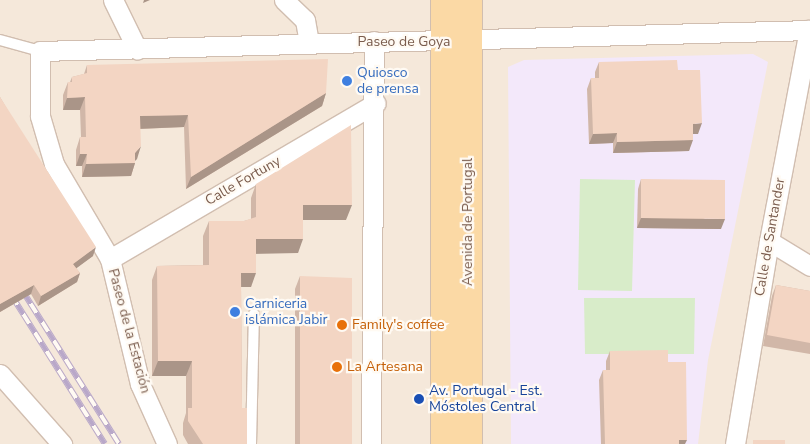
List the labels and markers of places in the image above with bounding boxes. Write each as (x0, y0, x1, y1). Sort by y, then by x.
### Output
place label: Quiosco de prensa (357, 65, 419, 98)
marker: Quiosco de prensa (341, 75, 353, 87)
place label: Carniceria islámica Jabir (245, 296, 328, 328)
marker: Carniceria islámica Jabir (229, 306, 241, 318)
place label: Family's coffee (352, 317, 445, 333)
marker: Family's coffee (336, 319, 348, 331)
place label: La Artesana (347, 359, 423, 375)
marker: La Artesana (331, 361, 343, 373)
place label: Av. Portugal - Est. Móstoles Central (429, 383, 543, 416)
marker: Av. Portugal - Est. Móstoles Central (413, 393, 425, 405)

